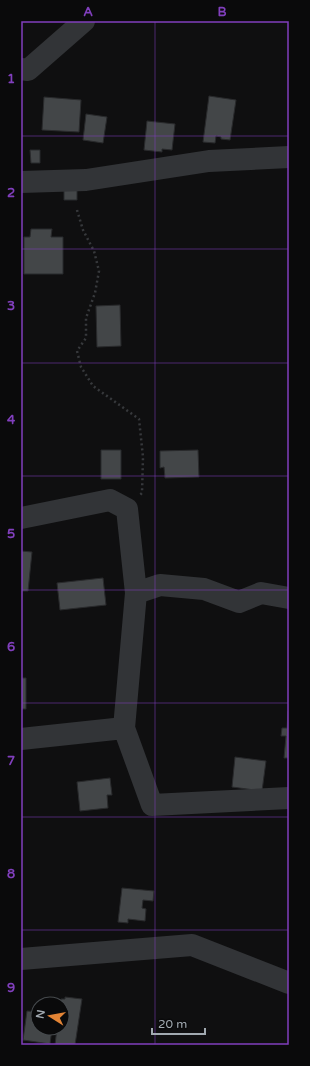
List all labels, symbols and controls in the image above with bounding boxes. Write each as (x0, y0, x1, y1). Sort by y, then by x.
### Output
text: A (83, 4, 93, 20)
text: B (217, 4, 227, 20)
text: 1 (7, 71, 15, 87)
text: 2 (7, 185, 15, 201)
text: 3 (7, 298, 15, 314)
text: 4 (7, 412, 16, 428)
text: 5 (7, 526, 15, 542)
text: 6 (7, 639, 15, 655)
text: 7 (7, 753, 15, 769)
text: 8 (7, 866, 15, 882)
text: 9 (7, 980, 15, 996)
north arrow (30, 996, 70, 1036)
text: N (33, 1009, 48, 1020)
scale bar (152, 1010, 205, 1036)
text: 20 m (158, 1017, 187, 1031)

